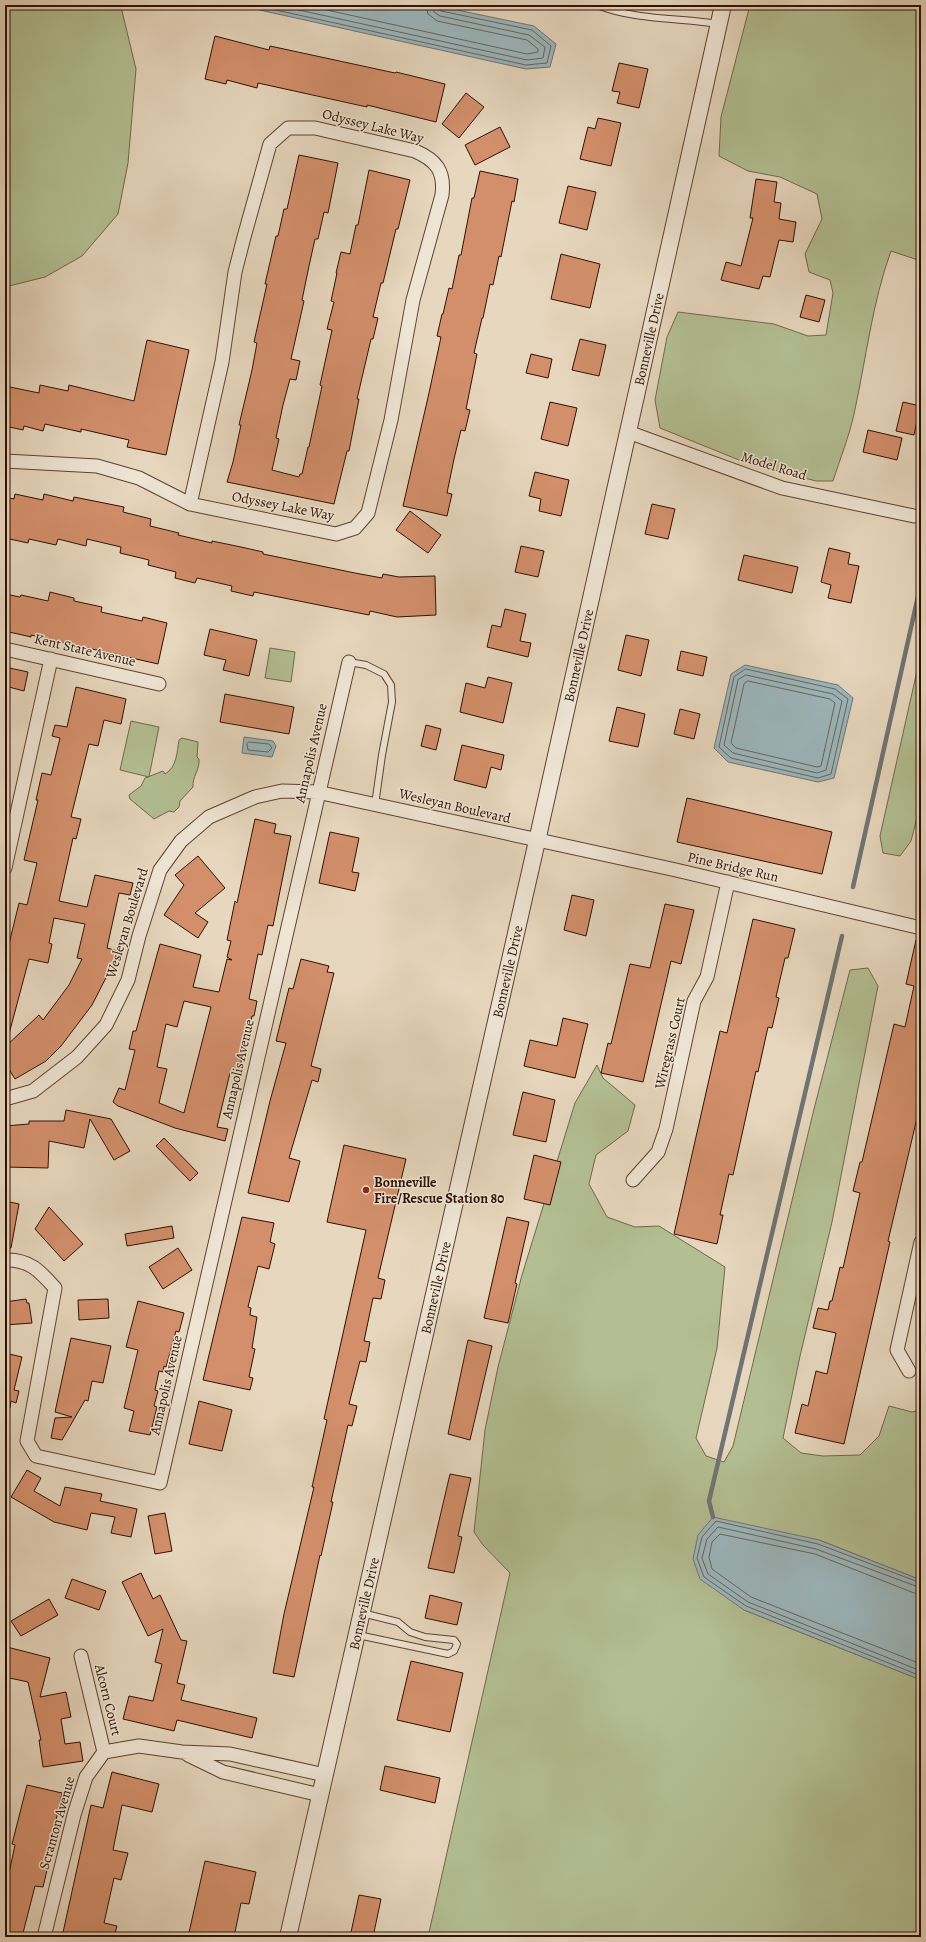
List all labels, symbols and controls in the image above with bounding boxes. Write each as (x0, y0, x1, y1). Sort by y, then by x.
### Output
street label: Odyssey Lake Way (320, 104, 426, 148)
street label: Bonneville Drive (629, 291, 668, 387)
street label: Model Road (739, 447, 810, 485)
street label: Odyssey Lake Way (230, 487, 336, 525)
street label: Bonneville Drive (559, 607, 598, 704)
street label: Kent State Avenue (32, 629, 138, 671)
street label: Annapolis Avenue (290, 701, 332, 806)
street label: Wesleyan Boulevard (396, 784, 513, 828)
street label: Pine Bridge Run (686, 847, 781, 887)
street label: Wesleyan Boulevard (101, 865, 153, 981)
street label: Bonneville Drive (488, 923, 527, 1020)
street label: Wiregrass Court (650, 995, 690, 1092)
street label: Annapolis Avenue (217, 1017, 259, 1122)
place label: Bonneville Fire/Rescue Station 80 (374, 1173, 504, 1208)
marker: Bonneville Fire/Rescue Station 80 (361, 1185, 371, 1195)
street label: Bonneville Drive (416, 1239, 455, 1336)
street label: Annapolis Avenue (145, 1333, 187, 1438)
street label: Bonneville Drive (344, 1555, 383, 1652)
street label: Alcorn Court (90, 1661, 126, 1738)
street label: Scranton Avenue (35, 1774, 79, 1872)

